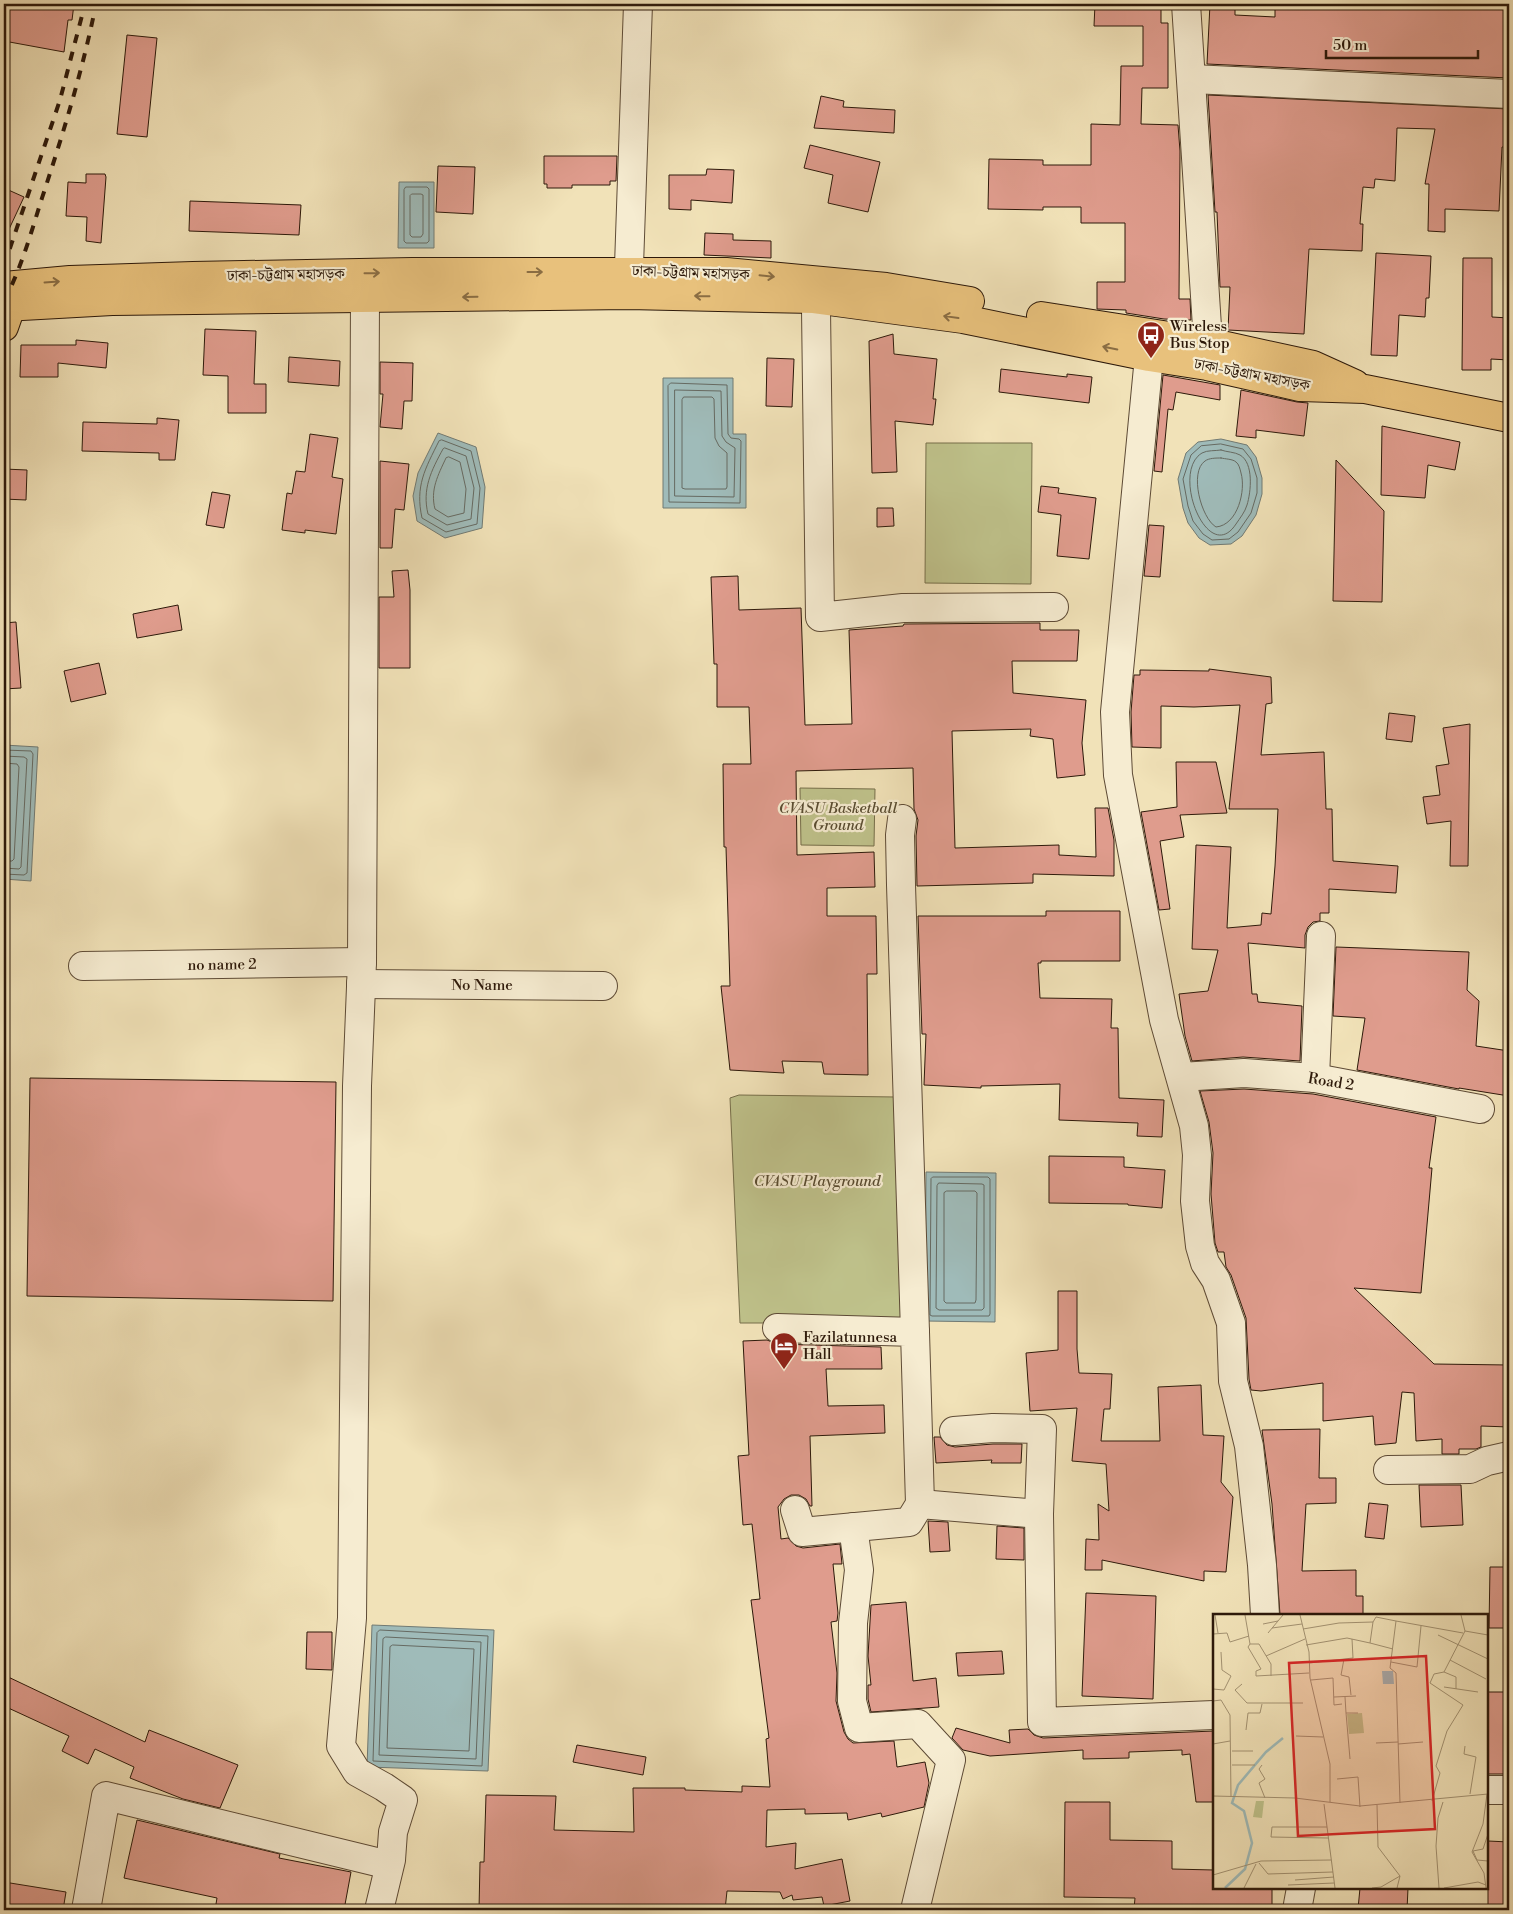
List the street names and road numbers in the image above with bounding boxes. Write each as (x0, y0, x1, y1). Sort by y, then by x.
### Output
street label: ঢাকা-চট্টগ্রাম মহাসড়ক (631, 261, 751, 285)
street label: ঢাকা-চট্টগ্রাম মহাসড়ক (226, 264, 345, 286)
street label: ঢাকা-চট্টগ্রাম মহাসড়ক (1191, 354, 1312, 396)
street label: no name 2 (187, 955, 257, 975)
street label: No Name (451, 976, 513, 995)
street label: Road 2 (1307, 1069, 1355, 1095)

